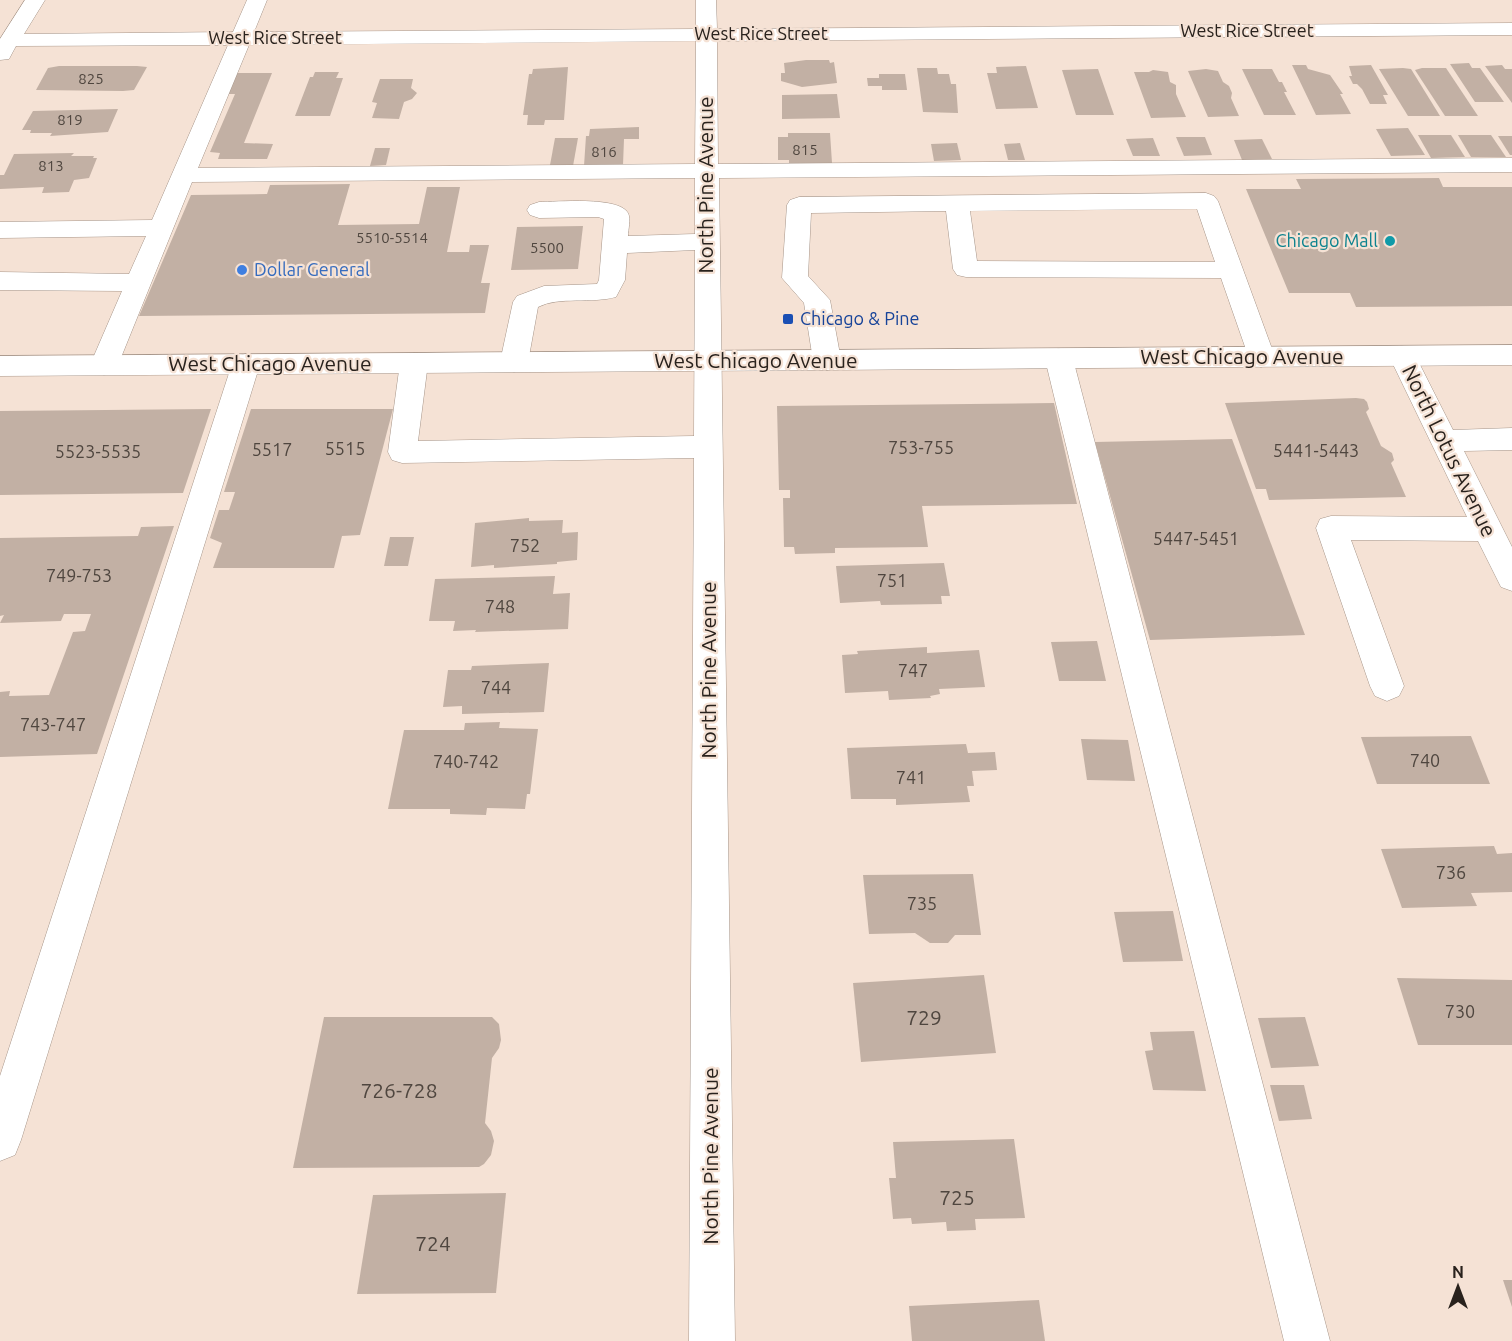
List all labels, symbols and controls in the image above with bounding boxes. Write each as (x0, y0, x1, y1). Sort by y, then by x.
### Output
street label: West Rice Street (1180, 20, 1314, 40)
street label: West Rice Street (694, 23, 828, 43)
street label: West Rice Street (208, 27, 342, 47)
house number: 825 (78, 70, 104, 87)
street label: North Pine Avenue (693, 96, 717, 274)
house number: 819 (57, 111, 83, 128)
house number: 815 (792, 141, 818, 158)
house number: 816 (591, 143, 617, 160)
house number: 813 (38, 157, 64, 174)
house number: 5510-5514 (356, 229, 428, 246)
place label: Chicago Mall (1275, 230, 1378, 250)
marker: Chicago Mall (1383, 234, 1397, 248)
house number: 5500 (530, 239, 564, 256)
place label: Dollar General (254, 259, 370, 279)
marker: Dollar General (235, 263, 249, 277)
place label: Chicago & Pine (800, 308, 920, 328)
marker: Chicago & Pine (781, 312, 795, 326)
street label: West Chicago Avenue (1140, 344, 1344, 368)
street label: West Chicago Avenue (654, 348, 858, 372)
street label: West Chicago Avenue (168, 351, 372, 375)
street label: North Lotus Avenue (1398, 361, 1502, 540)
house number: 753-755 (888, 437, 954, 457)
house number: 5515 (325, 438, 365, 458)
house number: 5517 (252, 439, 292, 459)
house number: 5441-5443 (1273, 440, 1359, 460)
house number: 5523-5535 (55, 441, 141, 461)
house number: 5447-5451 (1153, 528, 1239, 548)
house number: 752 (510, 535, 540, 555)
house number: 749-753 (46, 565, 112, 585)
house number: 751 (877, 570, 907, 590)
street label: North Pine Avenue (696, 581, 720, 759)
house number: 748 (485, 596, 515, 616)
house number: 747 (898, 660, 928, 680)
house number: 744 (481, 677, 511, 697)
house number: 743-747 (20, 714, 86, 734)
house number: 740 (1410, 750, 1440, 770)
house number: 740-742 (433, 751, 499, 771)
house number: 741 (896, 767, 926, 787)
house number: 736 (1436, 862, 1466, 882)
house number: 735 (907, 893, 937, 913)
house number: 730 (1445, 1001, 1475, 1021)
house number: 729 (906, 1005, 942, 1029)
street label: North Pine Avenue (698, 1067, 722, 1245)
house number: 726-728 (360, 1078, 438, 1102)
house number: 725 (939, 1185, 975, 1209)
house number: 724 (415, 1231, 451, 1255)
north arrow (1428, 1257, 1488, 1317)
text: N (1452, 1263, 1464, 1281)

